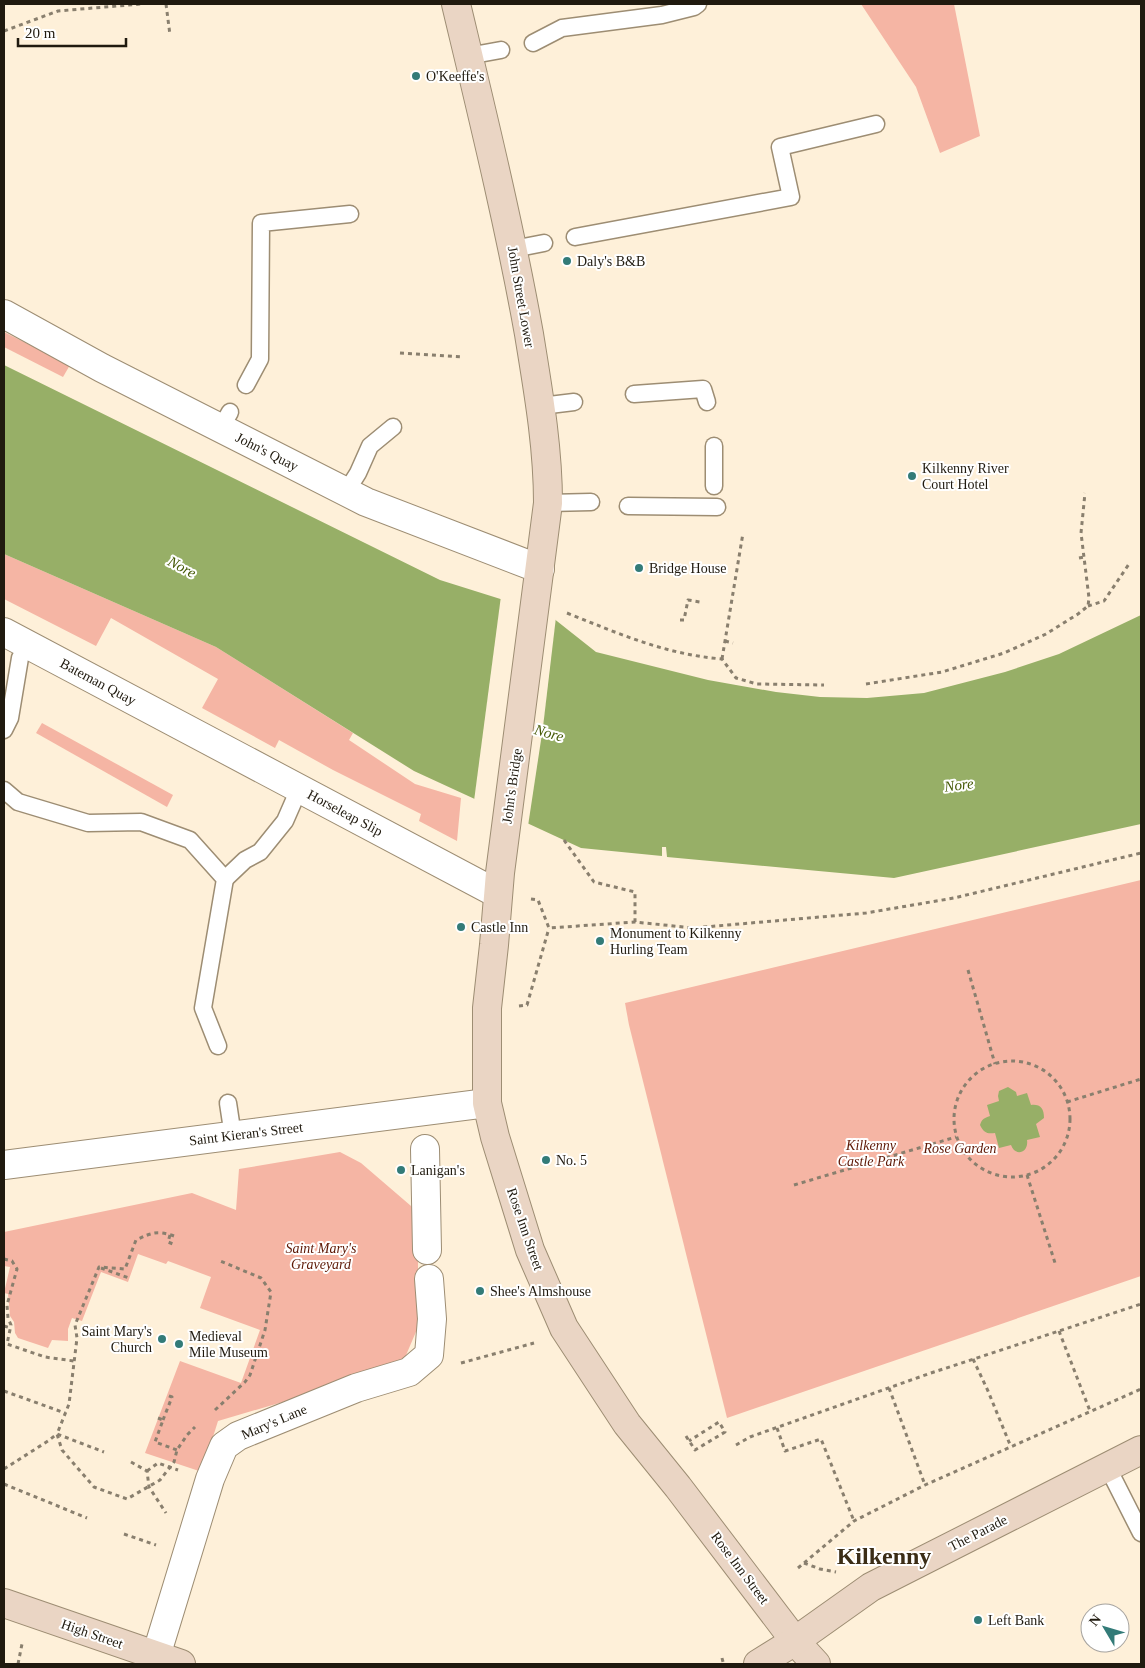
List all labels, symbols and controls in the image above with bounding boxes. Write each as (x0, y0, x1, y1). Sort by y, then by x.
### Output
scale bar (18, 15, 125, 47)
text: 20 m (25, 25, 56, 41)
place label: O'Keeffe's (426, 69, 484, 84)
marker: O'Keeffe's (410, 70, 422, 82)
street label: John Street Lower (505, 245, 537, 349)
place label: Daly's B&B (577, 254, 645, 269)
marker: Daly's B&B (561, 255, 573, 267)
street label: John's Quay (233, 430, 301, 474)
place label: Kilkenny River Court Hotel (922, 461, 1009, 492)
marker: Kilkenny River Court Hotel (906, 470, 918, 482)
water label: Nore (164, 553, 199, 581)
place label: Bridge House (649, 561, 726, 576)
marker: Bridge House (633, 562, 645, 574)
street label: Bateman Quay (58, 656, 138, 708)
water label: Nore (532, 721, 566, 745)
street label: John's Bridge (499, 747, 525, 825)
water label: Nore (942, 775, 975, 795)
street label: Horseleap Slip (305, 787, 385, 839)
place label: Castle Inn (471, 920, 528, 935)
marker: Castle Inn (455, 921, 467, 933)
place label: Monument to Kilkenny Hurling Team (610, 926, 741, 957)
marker: Monument to Kilkenny Hurling Team (594, 935, 606, 947)
street label: Saint Kieran's Street (188, 1120, 304, 1148)
park label: Kilkenny Castle Park (838, 1138, 905, 1169)
park label: Rose Garden (923, 1141, 996, 1156)
place label: No. 5 (556, 1153, 587, 1168)
marker: No. 5 (540, 1154, 552, 1166)
place label: Lanigan's (411, 1163, 465, 1178)
marker: Lanigan's (395, 1164, 407, 1176)
street label: Rose Inn Street (504, 1186, 546, 1272)
park label: Saint Mary's Graveyard (285, 1241, 357, 1272)
place label: Shee's Almshouse (490, 1284, 591, 1299)
marker: Shee's Almshouse (474, 1285, 486, 1297)
place label: Saint Mary's Church (81, 1324, 152, 1355)
place label: Medieval Mile Museum (189, 1329, 268, 1360)
marker: Saint Mary's Church (156, 1333, 168, 1345)
marker: Medieval Mile Museum (173, 1338, 185, 1350)
street label: Mary's Lane (239, 1401, 309, 1443)
street label: The Parade (946, 1512, 1010, 1554)
street label: Rose Inn Street (708, 1529, 772, 1607)
district label: Kilkenny (837, 1543, 931, 1569)
north arrow (1080, 1603, 1130, 1653)
text: N (1086, 1612, 1104, 1629)
place label: Left Bank (988, 1613, 1044, 1628)
marker: Left Bank (972, 1614, 984, 1626)
street label: High Street (59, 1616, 125, 1652)

